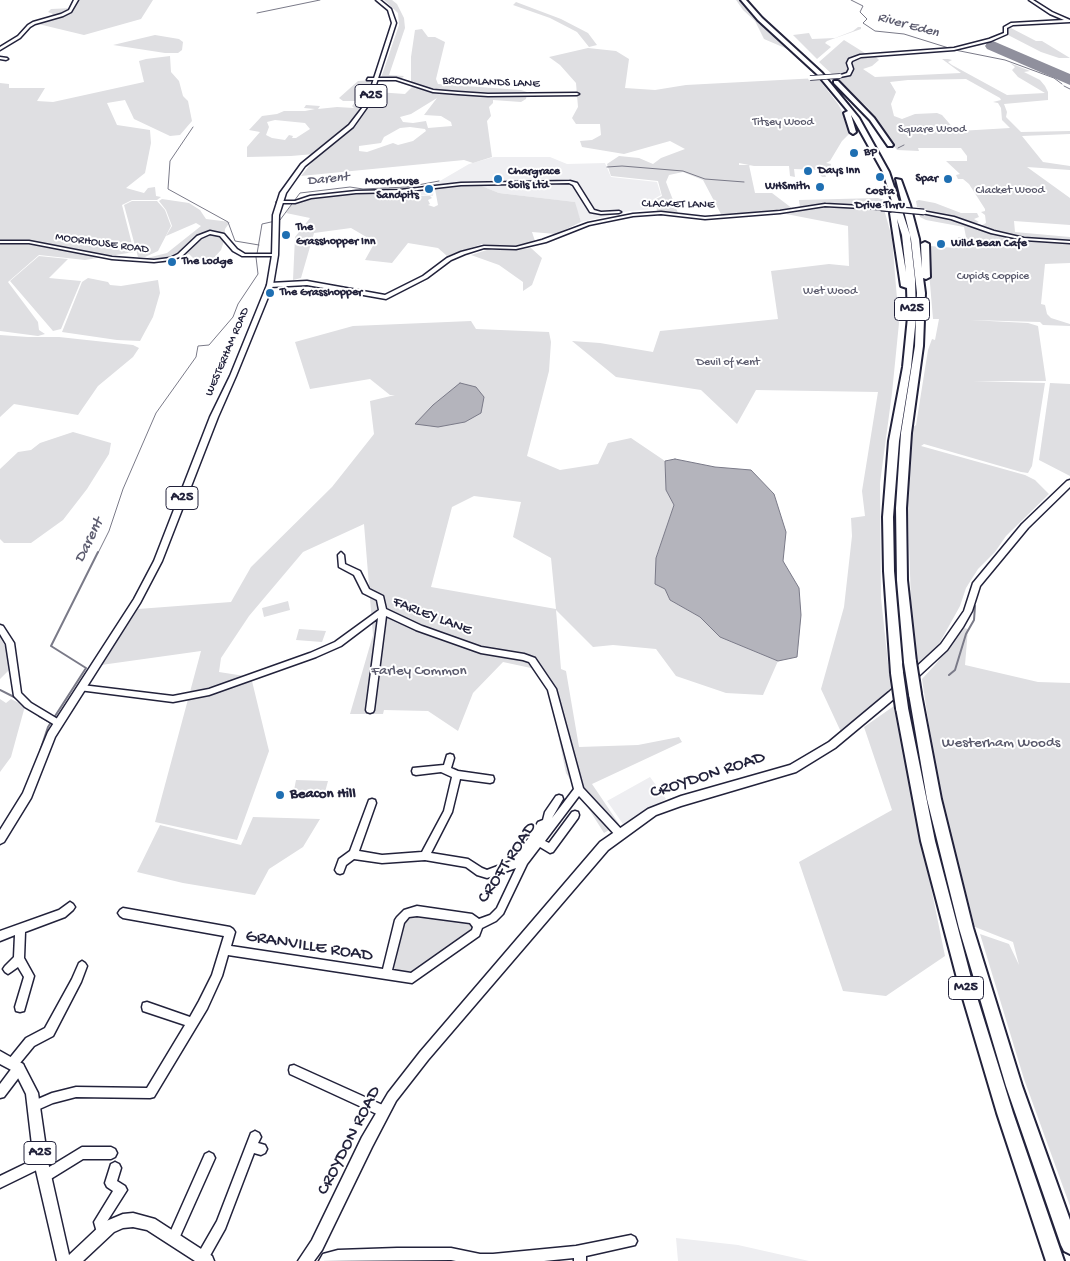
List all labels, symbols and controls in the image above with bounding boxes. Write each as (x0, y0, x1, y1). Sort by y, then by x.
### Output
water label: River Eden (875, 10, 941, 42)
street label: BROOMLANDS LANE (442, 74, 540, 92)
road number: A25 (355, 84, 387, 108)
park label: Titsey Wood (752, 116, 814, 130)
park label: Square Wood (898, 123, 966, 137)
place label: BP (864, 146, 877, 160)
marker: BP (848, 147, 860, 159)
place label: Days Inn (818, 164, 860, 178)
place label: Chargrace Soils Ltd (508, 165, 560, 193)
marker: Days Inn (802, 165, 814, 177)
water label: Darent (307, 169, 349, 191)
marker: Costa Drive Thru (874, 171, 886, 183)
place label: Spar (916, 172, 938, 186)
marker: Chargrace Soils Ltd (492, 173, 504, 185)
marker: Spar (942, 173, 954, 185)
place label: Moorhouse Sandpits (365, 175, 419, 203)
place label: WHSmith (765, 180, 810, 194)
marker: WHSmith (814, 181, 826, 193)
marker: Moorhouse Sandpits (423, 183, 435, 195)
park label: Clacket Wood (976, 184, 1044, 198)
place label: Costa Drive Thru (855, 185, 905, 213)
street label: CLACKET LANE (641, 197, 715, 213)
place label: The Grasshopper Inn (296, 221, 375, 249)
marker: The Grasshopper Inn (280, 229, 292, 241)
street label: MOORHOUSE ROAD (54, 230, 150, 258)
place label: Wild Bean Cafe (951, 237, 1027, 251)
marker: Wild Bean Cafe (935, 238, 947, 250)
place label: The Lodge (182, 255, 233, 269)
marker: The Lodge (166, 256, 178, 268)
park label: Cupids Coppice (957, 270, 1029, 284)
park label: Wet Wood (803, 285, 857, 299)
place label: The Grasshopper (280, 286, 362, 300)
marker: The Grasshopper (264, 287, 276, 299)
road number: M25 (894, 298, 930, 320)
street label: WESTERHAM ROAD (203, 305, 253, 399)
park label: Devil of Kent (696, 356, 760, 370)
road number: A25 (166, 486, 198, 509)
water label: Darent (71, 516, 109, 566)
street label: FARLEY LANE (390, 594, 474, 640)
park label: Farley Common (371, 663, 467, 681)
park label: Westerham Woods (942, 735, 1060, 753)
street label: CROYDON ROAD (648, 747, 768, 805)
place label: Beacon Hill (290, 786, 356, 804)
marker: Beacon Hill (274, 789, 286, 801)
street label: CROFT ROAD (474, 818, 542, 908)
street label: GRANVILLE ROAD (244, 926, 374, 968)
road number: M25 (948, 976, 984, 1000)
street label: CROYDON ROAD (313, 1083, 387, 1199)
road number: A25 (24, 1142, 56, 1164)

